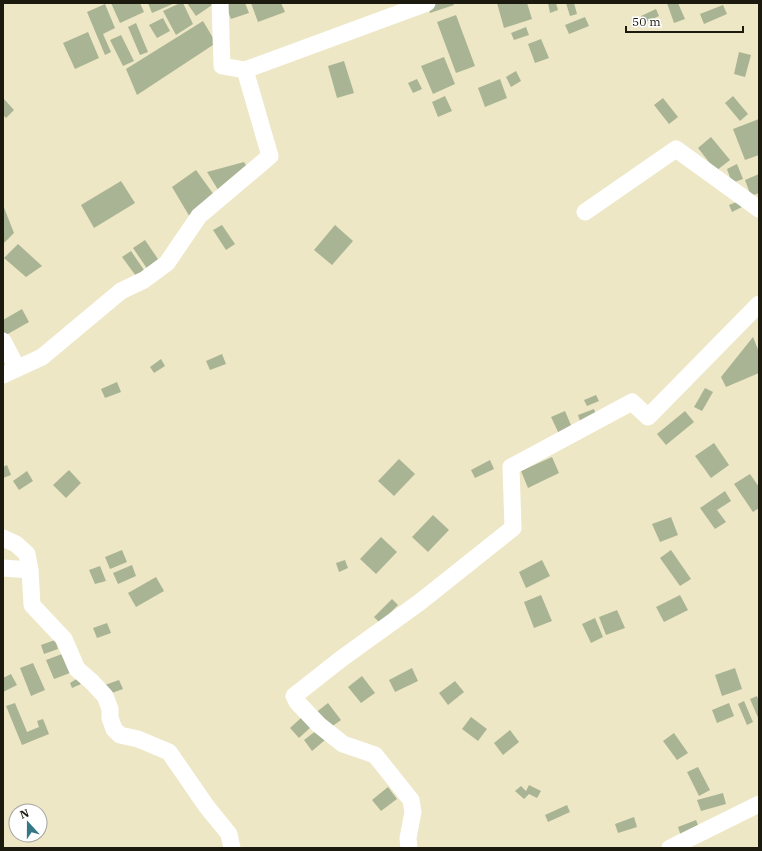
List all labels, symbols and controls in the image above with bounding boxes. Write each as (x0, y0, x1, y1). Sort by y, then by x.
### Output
scale bar (626, 8, 743, 34)
text: 50 m (632, 14, 661, 29)
north arrow (8, 803, 48, 843)
text: N (18, 805, 31, 822)

